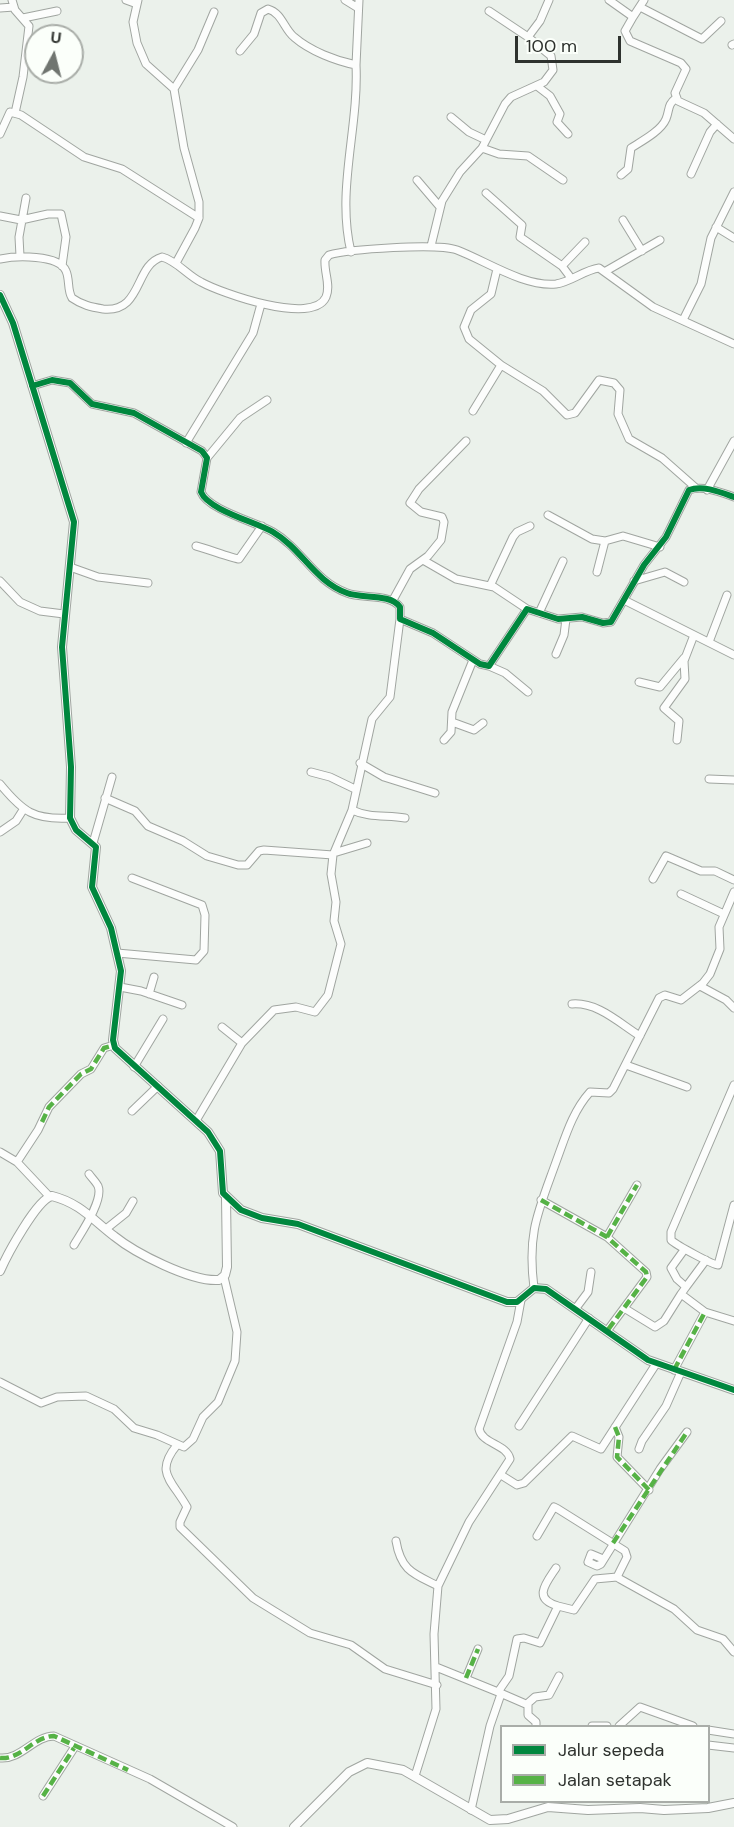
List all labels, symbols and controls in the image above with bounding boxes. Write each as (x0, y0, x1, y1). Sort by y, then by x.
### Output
north arrow (24, 24, 84, 84)
scale bar (518, 24, 624, 62)
text: U (49, 27, 63, 49)
text: 100 m (526, 34, 577, 58)
legend (500, 1725, 710, 1803)
text: Jalur sepeda (558, 1738, 664, 1762)
text: Jalan setapak (558, 1768, 672, 1792)

